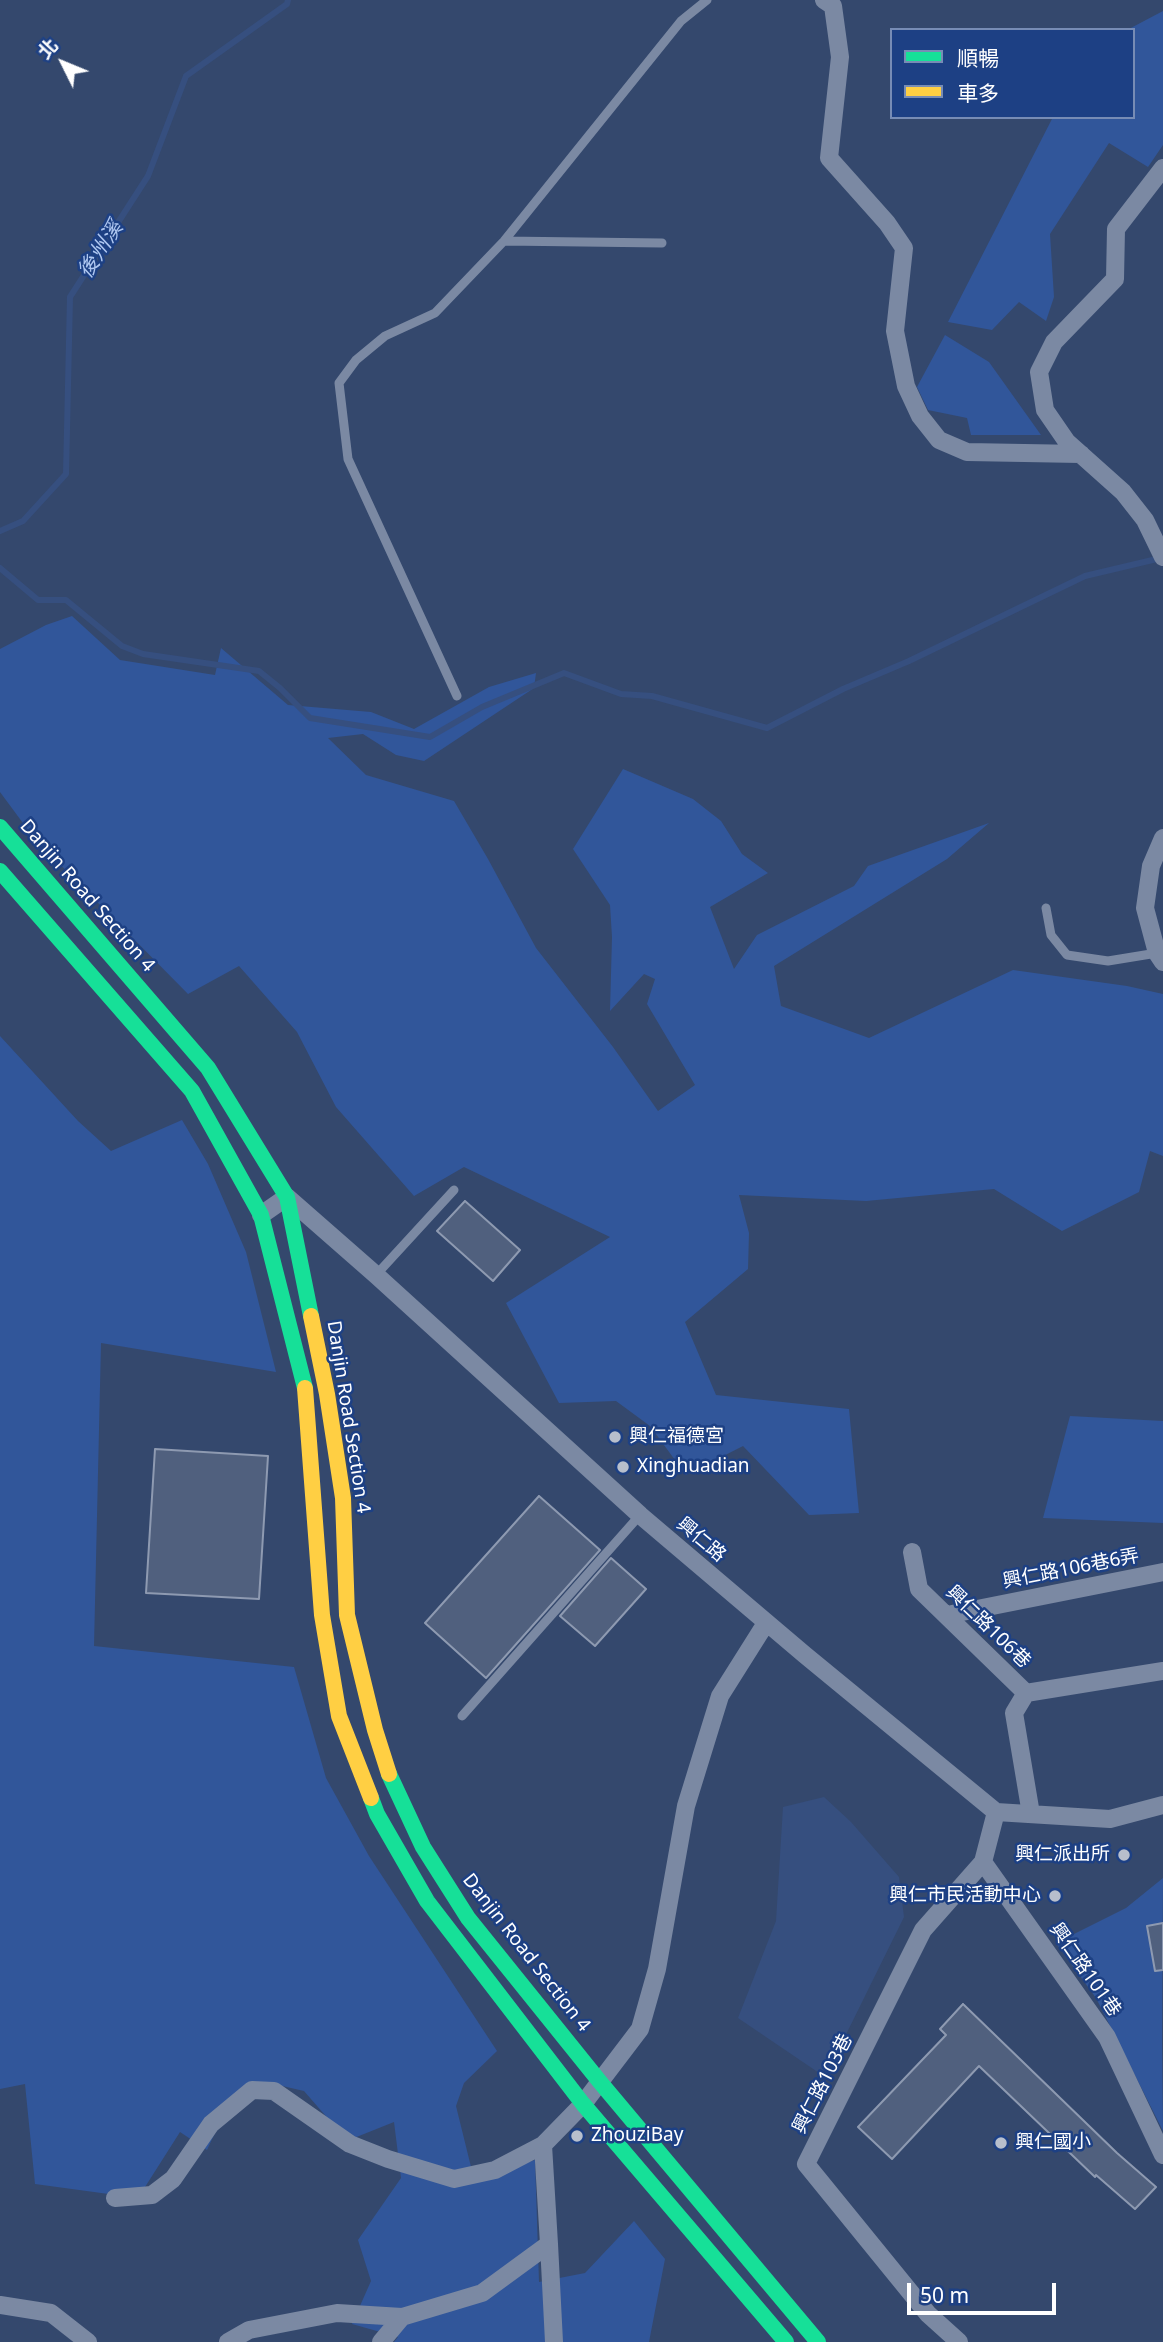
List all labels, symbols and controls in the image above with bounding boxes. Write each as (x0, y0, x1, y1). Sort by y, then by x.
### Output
north arrow (28, 28, 98, 98)
legend (890, 28, 1135, 119)
text: 北 (32, 33, 64, 65)
text: 順暢 (957, 44, 999, 72)
text: 車多 (957, 79, 999, 107)
water label: 後州溪 (73, 217, 129, 283)
street label: Danjin Road Section 4 (15, 815, 159, 977)
street label: Danjin Road Section 4 (322, 1319, 374, 1515)
place label: 興仁福德宮 (629, 1426, 724, 1448)
marker: 興仁福德宮 (607, 1429, 623, 1445)
place label: Xinghuadian (637, 1456, 750, 1478)
marker: Xinghuadian (615, 1459, 631, 1475)
street label: 興仁路 (672, 1513, 730, 1567)
street label: 興仁路106巷6弄 (1001, 1545, 1141, 1593)
street label: 興仁路106巷 (941, 1581, 1035, 1673)
place label: 興仁派出所 (1015, 1844, 1110, 1866)
marker: 興仁派出所 (1116, 1847, 1132, 1863)
street label: Danjin Road Section 4 (457, 1869, 595, 2037)
place label: 興仁市民活動中心 (889, 1885, 1041, 1907)
marker: 興仁市民活動中心 (1047, 1888, 1063, 1904)
street label: 興仁路101巷 (1045, 1919, 1125, 2021)
street label: 興仁路103巷 (788, 2030, 858, 2138)
place label: ZhouziBay (591, 2125, 683, 2147)
marker: ZhouziBay (569, 2128, 585, 2144)
place label: 興仁國小 (1015, 2132, 1091, 2154)
marker: 興仁國小 (993, 2135, 1009, 2151)
scale bar (911, 2268, 1060, 2312)
text: 50 m (920, 2281, 969, 2309)

